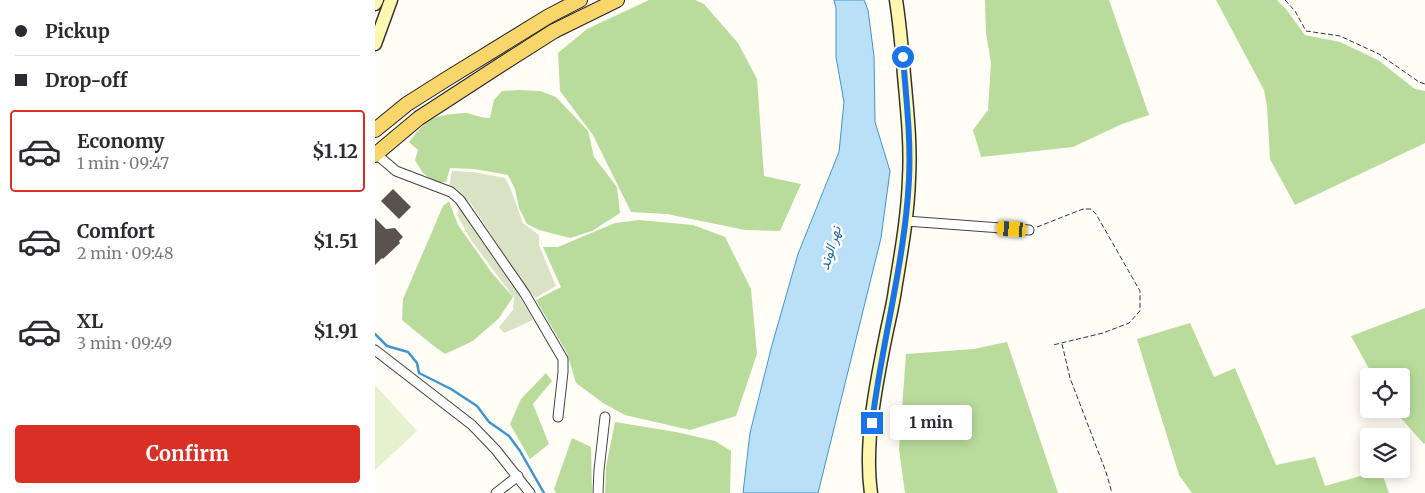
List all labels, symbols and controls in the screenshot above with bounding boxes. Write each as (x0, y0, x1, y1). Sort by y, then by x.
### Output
text: Pickup (45, 19, 110, 43)
route start (892, 46, 914, 68)
text: Drop-off (45, 68, 127, 92)
icon: car (17, 129, 62, 174)
text: Economy (77, 129, 165, 153)
text: $1.12 (312, 139, 358, 163)
text: 1 min · 09:47 (77, 153, 169, 173)
icon: car (17, 219, 62, 264)
text: Comfort (77, 219, 155, 243)
car (996, 220, 1027, 238)
water label: نهر الوند (815, 223, 845, 272)
text: $1.51 (313, 229, 358, 253)
text: 2 min · 09:48 (77, 243, 173, 263)
icon: car (17, 309, 62, 354)
text: XL (77, 309, 103, 333)
text: $1.91 (313, 319, 358, 343)
text: 3 min · 09:49 (77, 333, 172, 353)
map controls (1360, 368, 1410, 478)
button: locate (1360, 368, 1410, 418)
callout: 1 min (889, 406, 972, 440)
route end (861, 412, 883, 434)
text: 1 min (909, 412, 953, 432)
button: Confirm (15, 425, 360, 483)
button: layers (1360, 428, 1410, 478)

